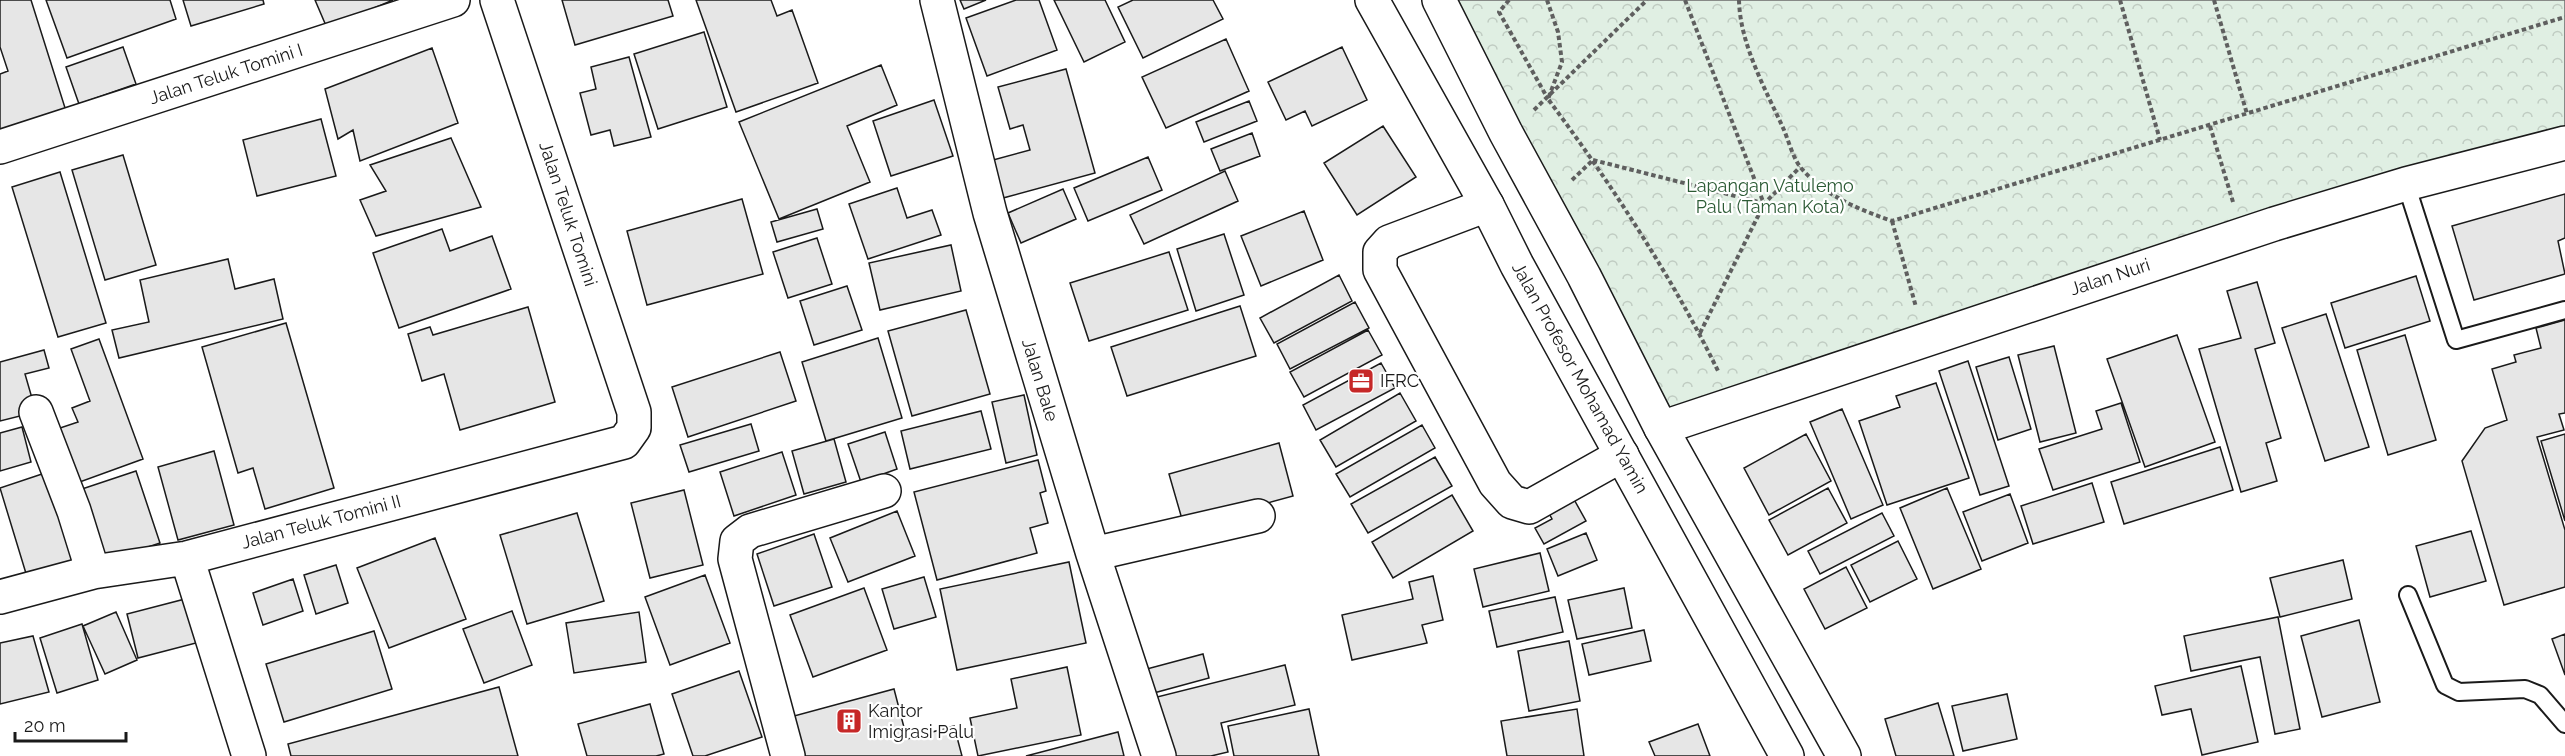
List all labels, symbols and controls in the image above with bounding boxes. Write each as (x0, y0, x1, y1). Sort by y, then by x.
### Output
street label: Jalan Teluk Tomini I (147, 39, 305, 108)
street label: Jalan Teluk Tomini (535, 139, 602, 289)
park label: Lapangan Vatulemo Palu (Taman Kota) (1686, 175, 1854, 217)
street label: Jalan Nuri (2067, 254, 2153, 299)
street label: Jalan Profesor Mohamad Yamin (1508, 259, 1653, 497)
street label: Jalan Bale (1018, 336, 1063, 424)
office icon: IFRC (1346, 366, 1376, 396)
place label: IFRC (1380, 370, 1419, 391)
street label: Jalan Teluk Tomini II (239, 490, 403, 553)
place label: Kantor Imigrasi Palu (868, 700, 974, 742)
scale bar (15, 705, 126, 743)
building icon: Kantor Imigrasi Palu (834, 706, 864, 736)
text: 20 m (24, 715, 66, 736)

